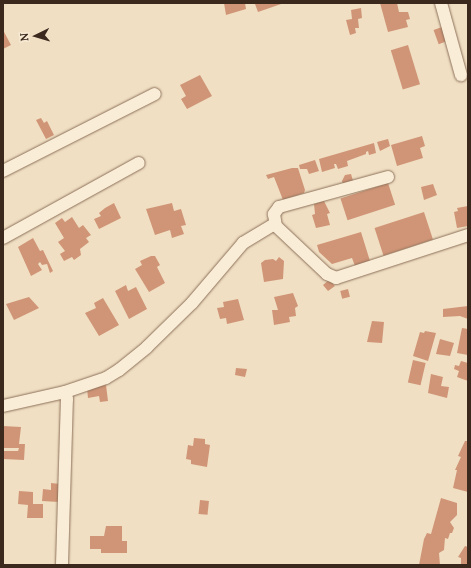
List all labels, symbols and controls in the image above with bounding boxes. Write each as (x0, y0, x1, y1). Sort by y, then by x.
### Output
north arrow (16, 16, 56, 56)
text: N (17, 32, 31, 42)

